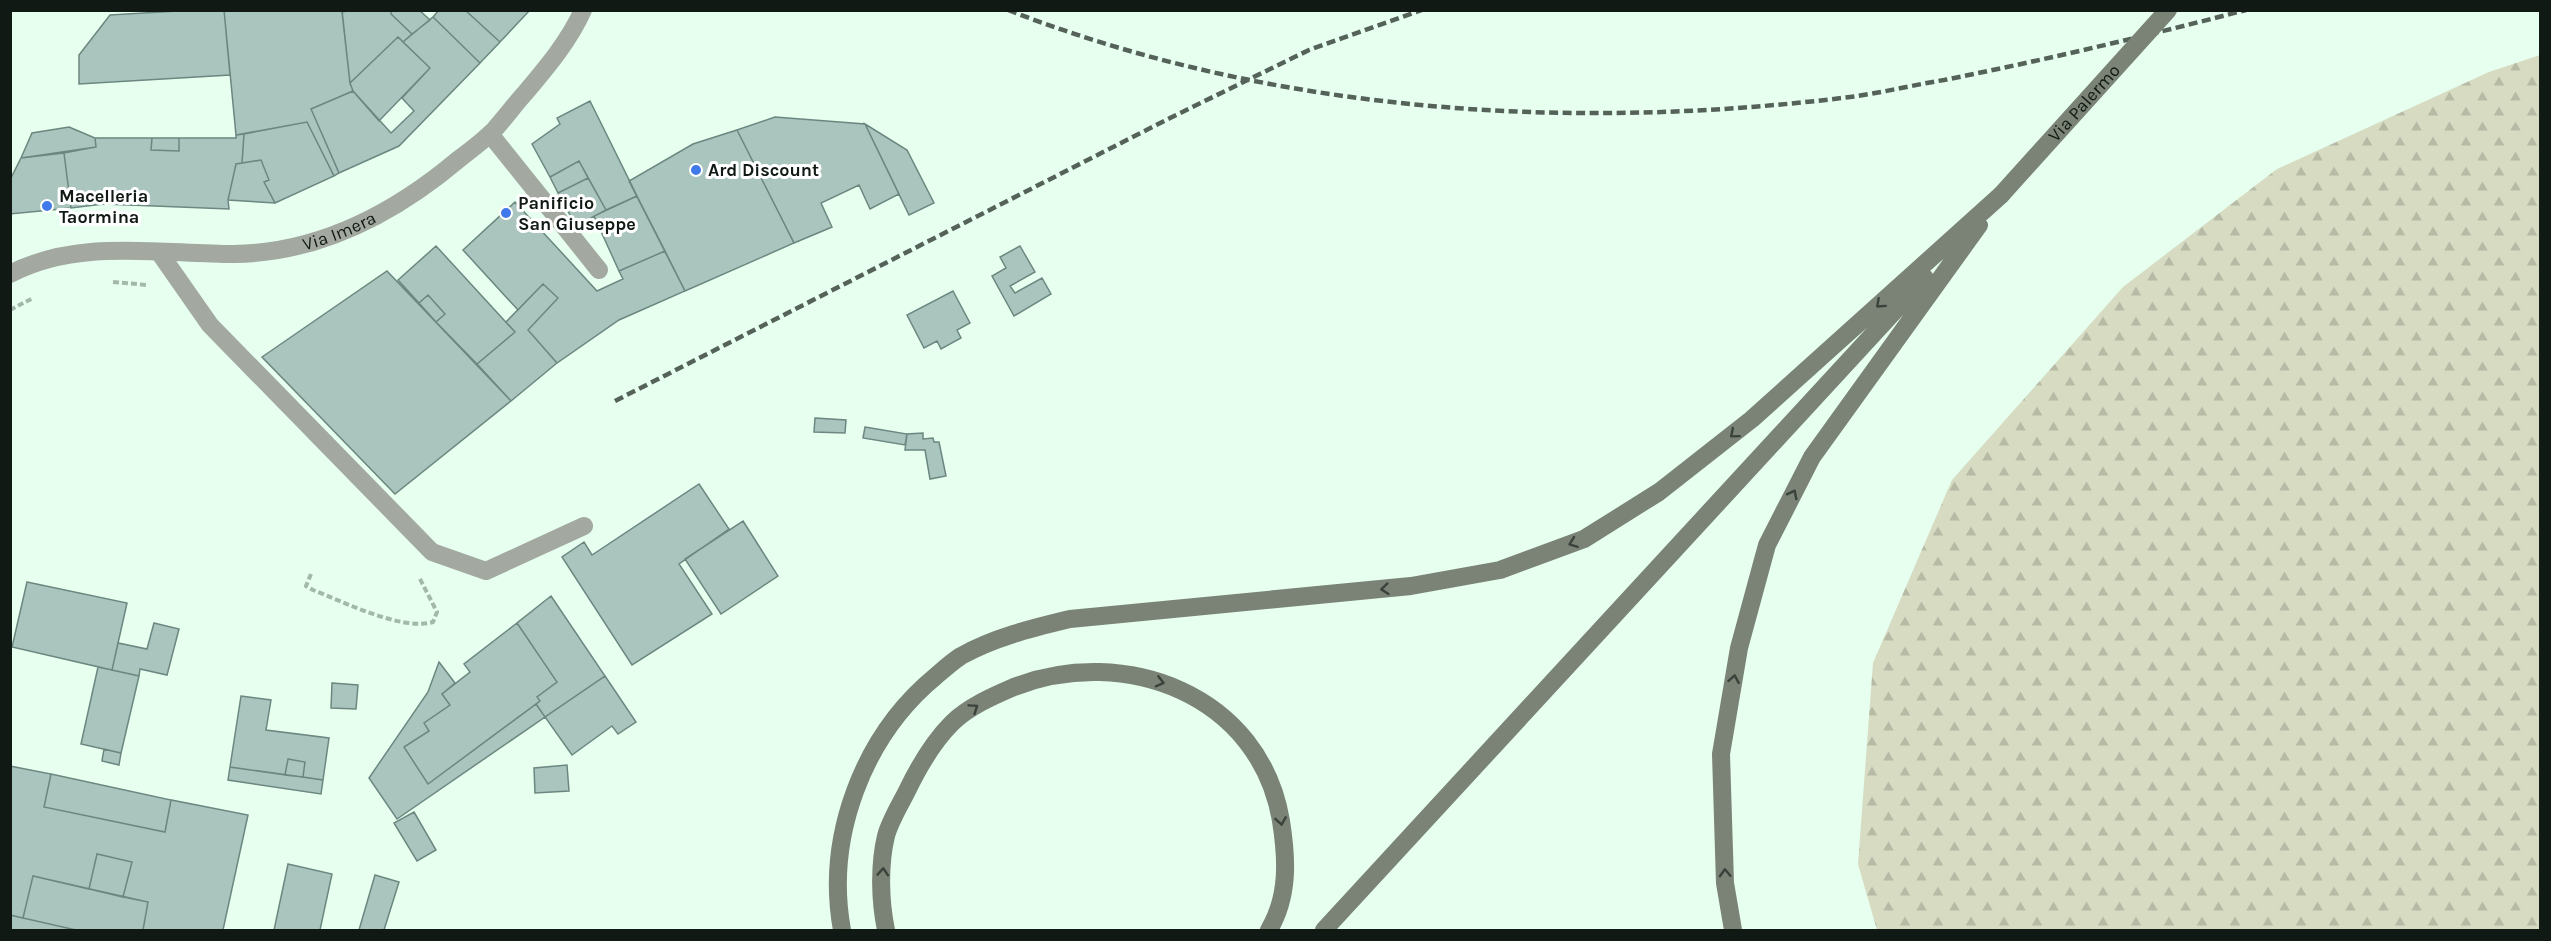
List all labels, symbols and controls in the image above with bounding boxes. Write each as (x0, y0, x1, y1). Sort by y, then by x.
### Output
street label: Via Palermo (2043, 60, 2125, 146)
place label: Ard Discount (708, 159, 819, 181)
marker: Ard Discount (689, 163, 703, 177)
place label: Macelleria Taormina (59, 185, 148, 228)
place label: Panificio San Giuseppe (518, 192, 636, 235)
marker: Macelleria Taormina (40, 199, 54, 213)
marker: Panificio San Giuseppe (499, 206, 513, 220)
street label: Via Imera (300, 207, 380, 255)
one-way arrow (1876, 297, 1886, 308)
one-way arrow (1730, 427, 1741, 438)
one-way arrow (1785, 490, 1797, 501)
one-way arrow (1569, 536, 1579, 549)
one-way arrow (1380, 582, 1389, 595)
one-way arrow (1727, 674, 1739, 683)
one-way arrow (1155, 675, 1165, 688)
one-way arrow (968, 704, 979, 715)
one-way arrow (1274, 816, 1287, 826)
one-way arrow (876, 868, 889, 877)
one-way arrow (1719, 868, 1731, 877)

